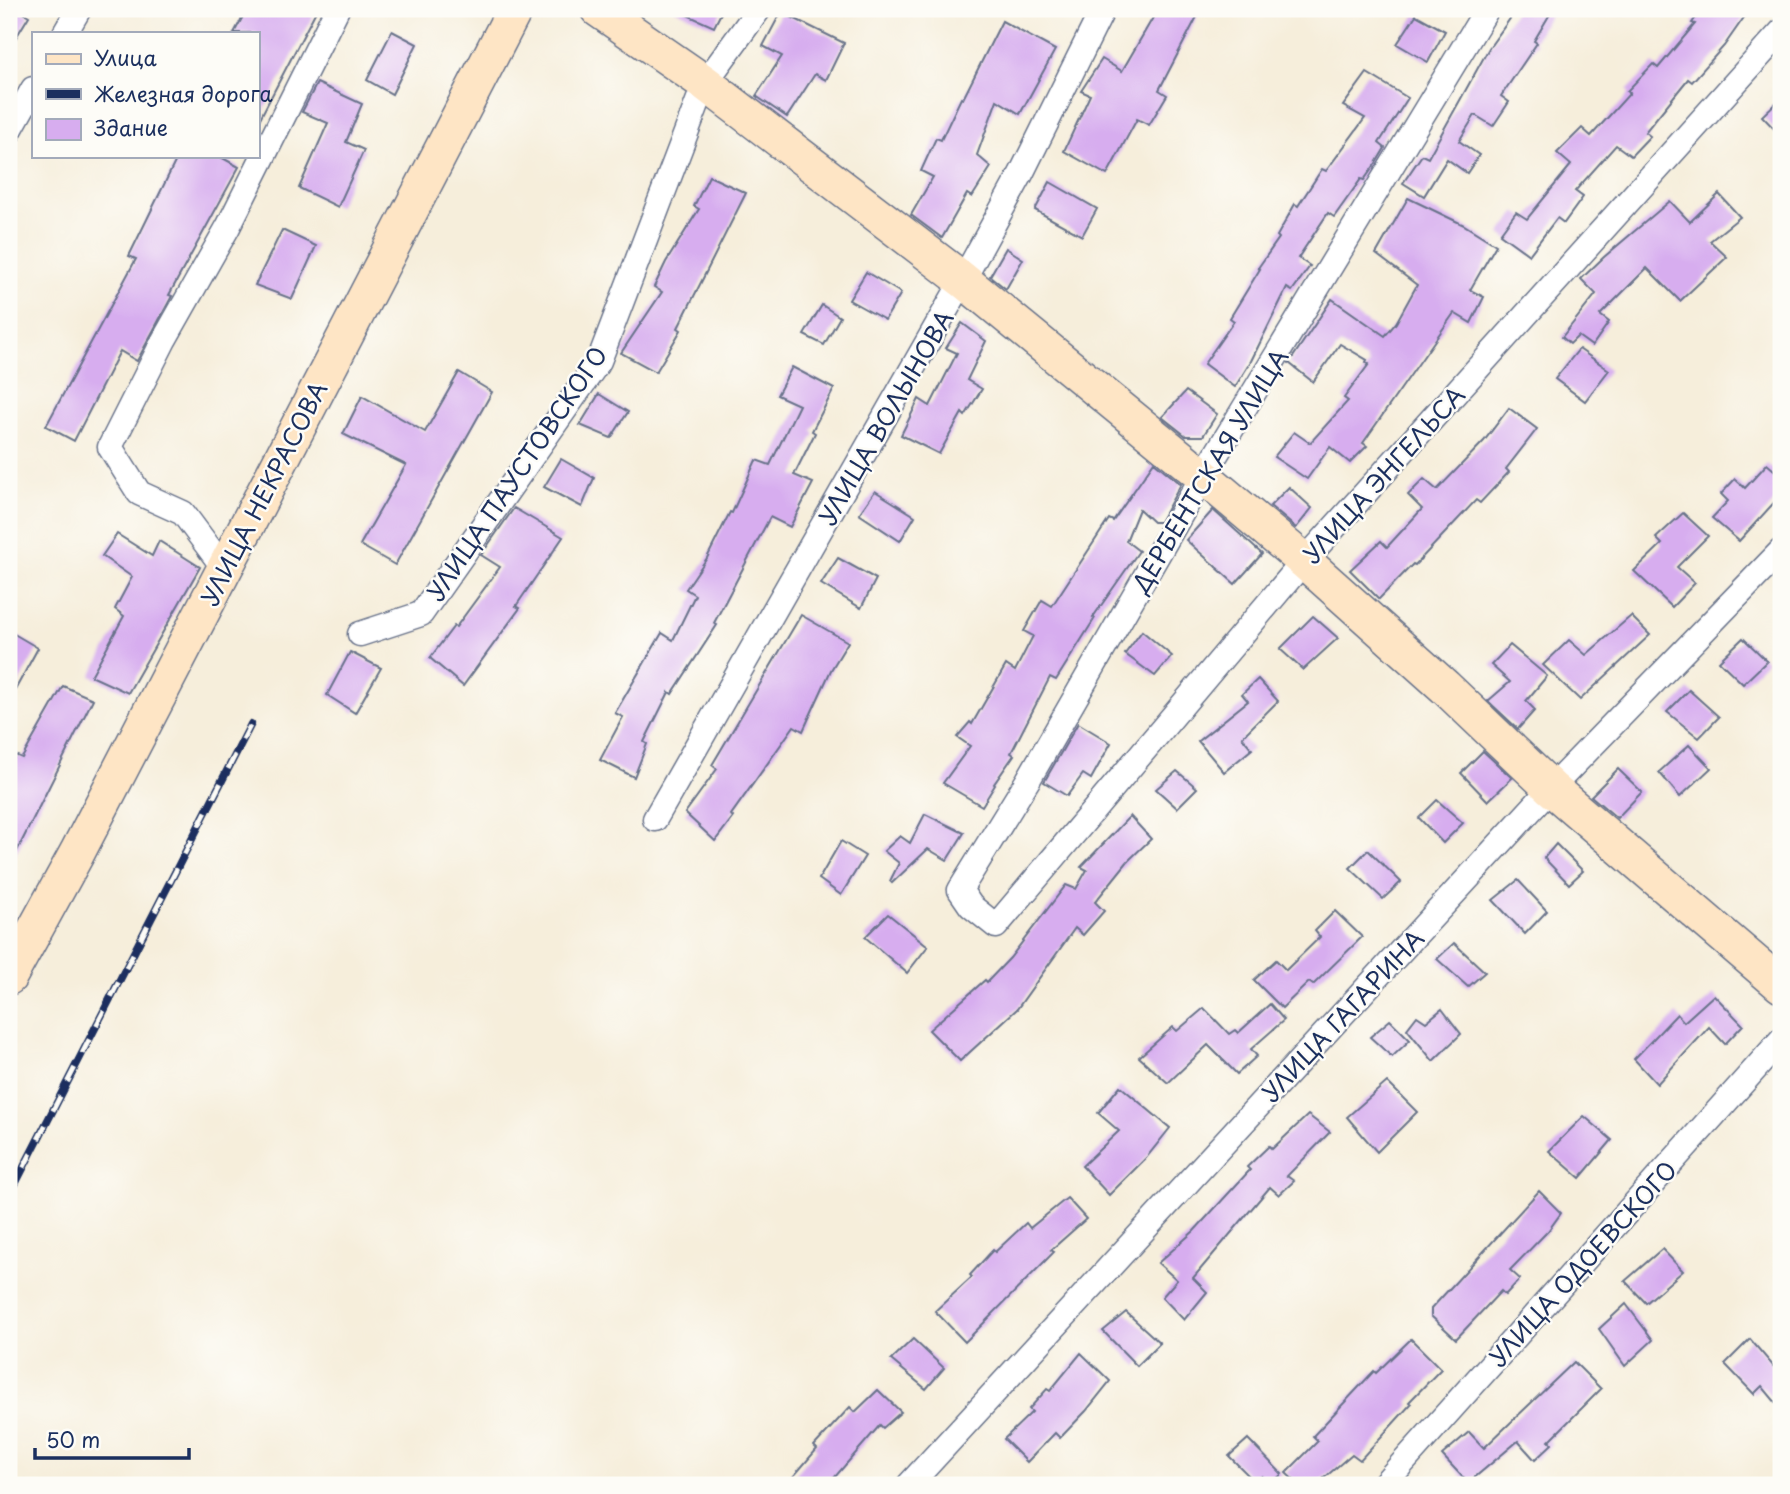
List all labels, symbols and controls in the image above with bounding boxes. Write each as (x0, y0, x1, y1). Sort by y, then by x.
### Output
legend (32, 32, 259, 158)
text: Улица (94, 41, 157, 73)
text: Железная дорога (94, 77, 272, 109)
text: Здание (94, 111, 168, 143)
street label: УЛИЦА ВОЛЫНОВА (809, 303, 961, 531)
street label: УЛИЦА ПАУСТОВСКОГО (417, 338, 615, 608)
street label: ДЕРБЕНТСКАЯ УЛИЦА (1121, 341, 1296, 600)
street label: УЛИЦА НЕКРАСОВА (191, 375, 335, 611)
street label: УЛИЦА ЭНГЕЛЬСА (1293, 377, 1473, 571)
street label: УЛИЦА ГАГАРИНА (1252, 921, 1432, 1109)
street label: УЛИЦА ОДОЕВСКОГО (1480, 1152, 1684, 1374)
scale bar (35, 1417, 189, 1461)
text: 50 m (46, 1423, 100, 1455)

